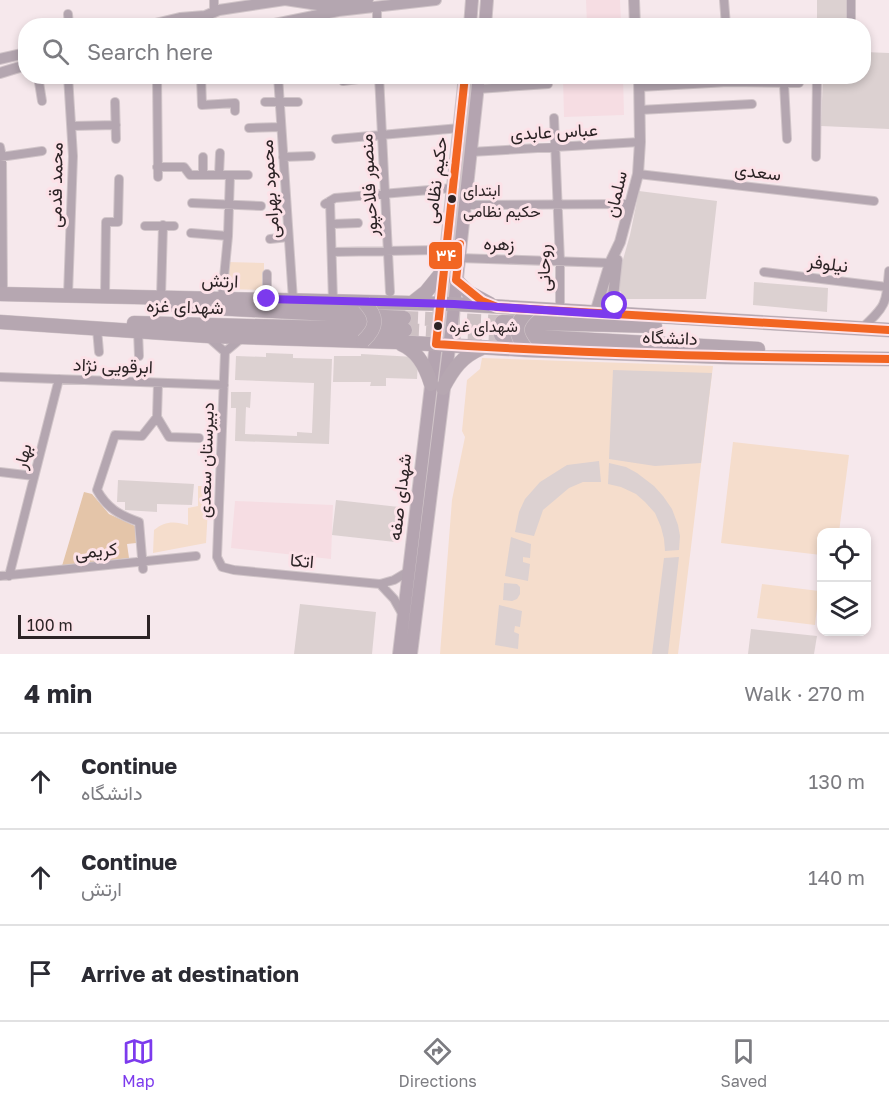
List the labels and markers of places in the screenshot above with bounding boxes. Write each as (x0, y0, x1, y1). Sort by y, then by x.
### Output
place label: ابتدای حکیم نظامی (463, 180, 541, 222)
marker: ابتدای حکیم نظامی (446, 193, 458, 205)
place label: شهدای غره (449, 316, 518, 337)
marker: شهدای غره (432, 320, 444, 332)

